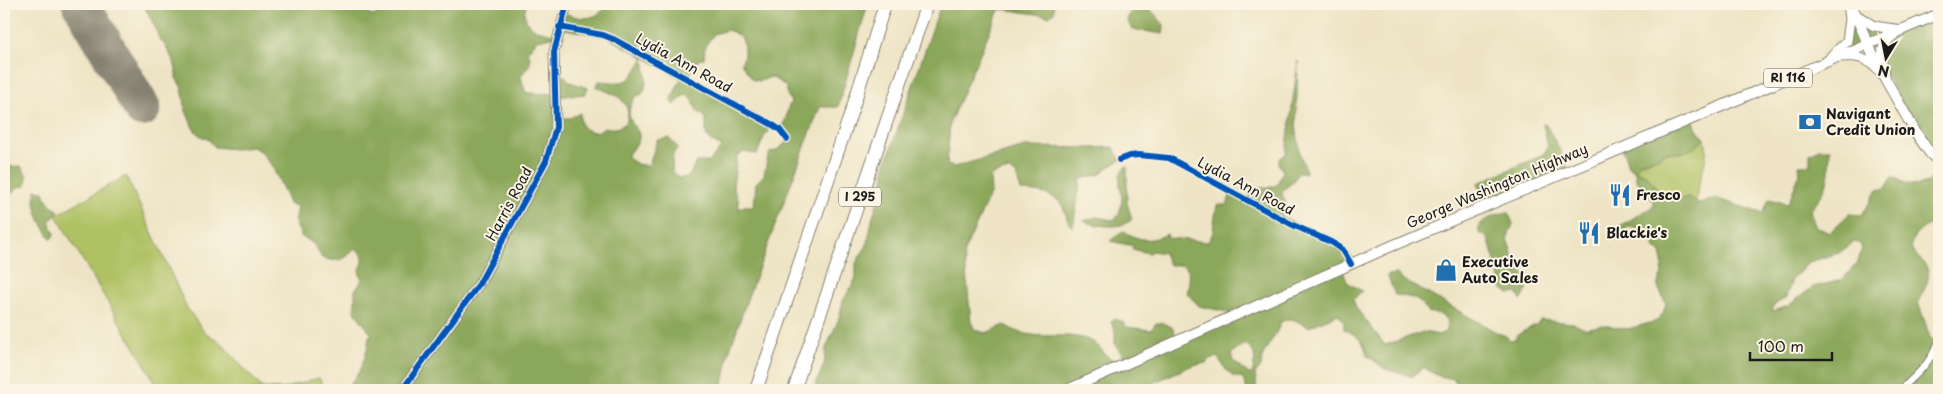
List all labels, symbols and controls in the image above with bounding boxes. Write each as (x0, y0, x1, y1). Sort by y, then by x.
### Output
street label: Lydia Ann Road (632, 27, 736, 98)
north arrow (1860, 32, 1910, 82)
text: N (1876, 60, 1891, 83)
road number: RI 116 (1764, 68, 1812, 88)
place label: Navigant Credit Union (1826, 103, 1915, 140)
bank icon: Navigant Credit Union (1797, 109, 1823, 135)
street label: George Washington Highway (1403, 138, 1591, 233)
street label: Lydia Ann Road (1194, 151, 1298, 220)
street label: Harris Road (480, 163, 537, 245)
restaurant icon: Fresco (1607, 182, 1633, 208)
place label: Fresco (1636, 184, 1681, 205)
road number: I 295 (839, 188, 881, 206)
restaurant icon: Blackie's (1576, 220, 1602, 246)
place label: Blackie's (1606, 222, 1667, 243)
place label: Executive Auto Sales (1462, 251, 1539, 288)
shop icon: Executive Auto Sales (1433, 257, 1459, 283)
scale bar (1750, 329, 1833, 361)
text: 100 m (1758, 334, 1804, 357)

